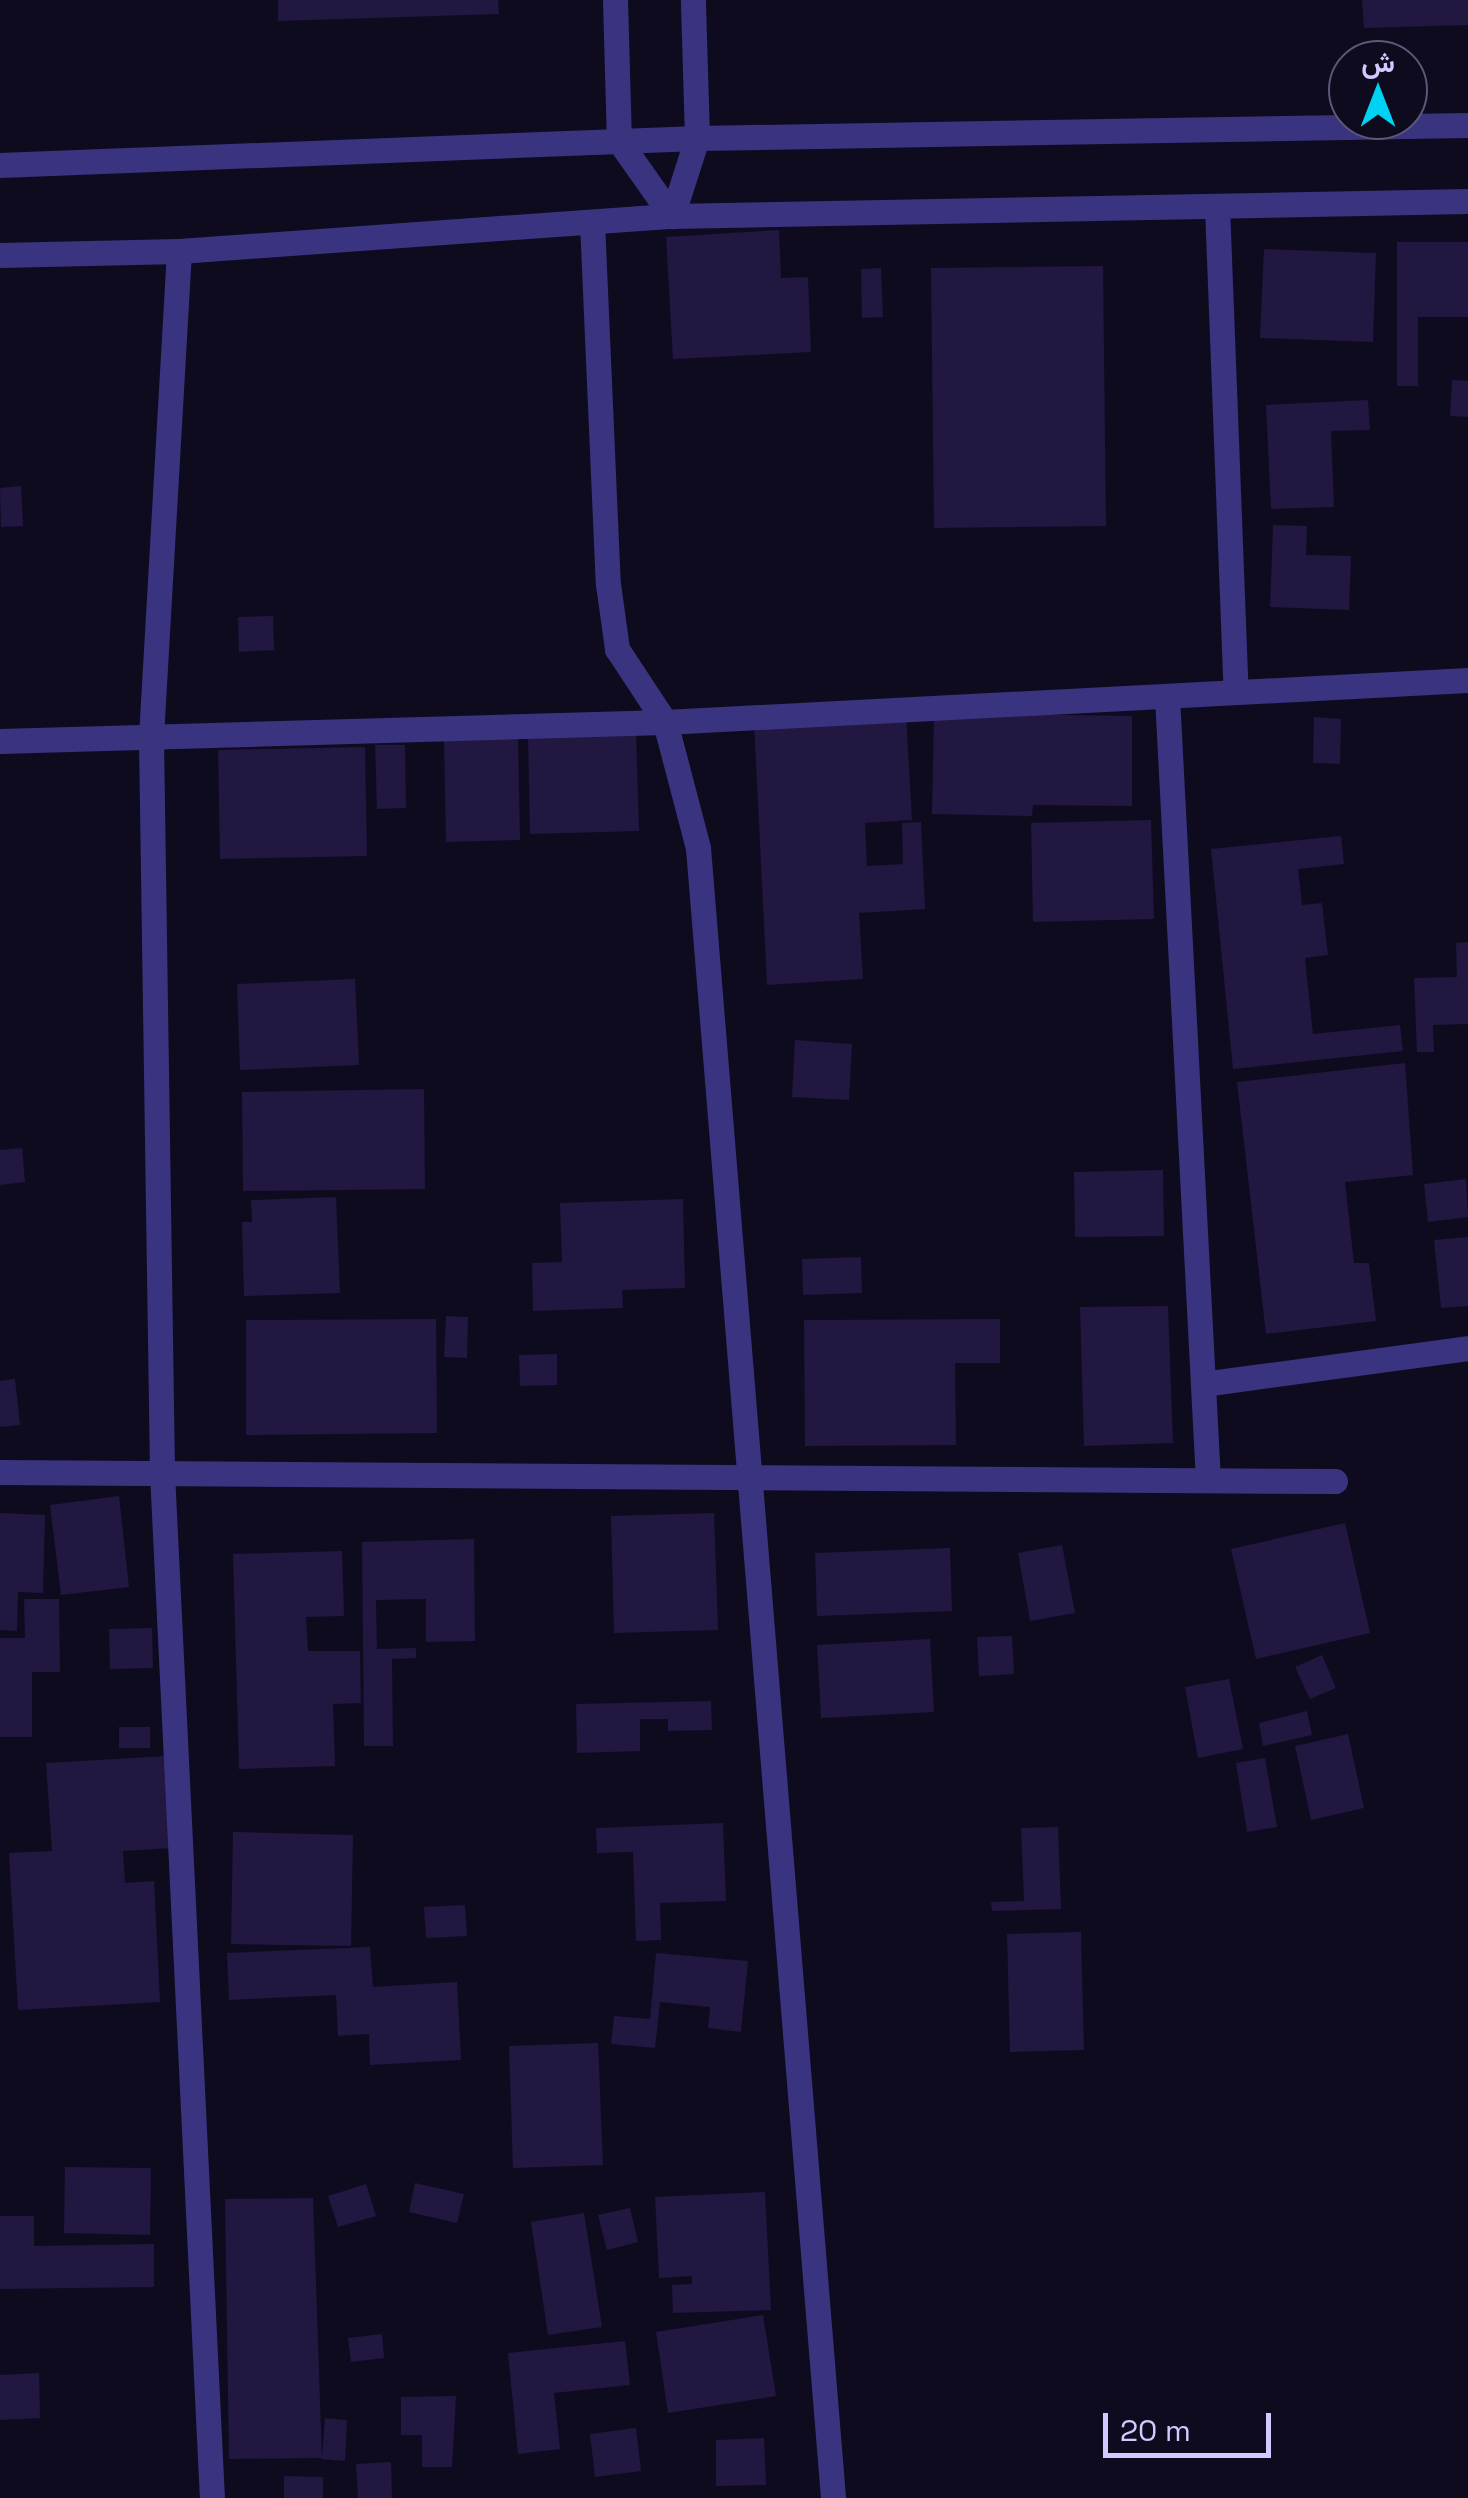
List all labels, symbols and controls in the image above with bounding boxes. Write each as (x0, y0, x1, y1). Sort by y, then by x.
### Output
north arrow (1328, 40, 1428, 140)
text: ش (1361, 44, 1395, 80)
scale bar (1108, 2393, 1276, 2455)
text: 20 m (1120, 2411, 1191, 2450)

